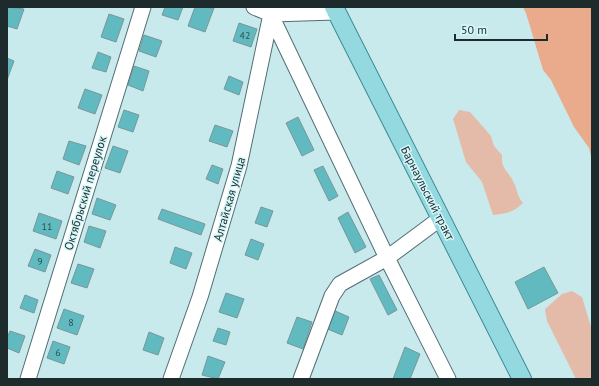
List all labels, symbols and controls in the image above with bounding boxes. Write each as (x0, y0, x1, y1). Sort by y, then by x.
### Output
scale bar (455, 16, 547, 42)
text: 50 m (461, 22, 487, 37)
house number: 42 (240, 29, 250, 42)
street label: Октябрьский переулок (60, 134, 110, 252)
street label: Барнаульский тракт (398, 144, 458, 243)
street label: Алтайская улица (210, 155, 248, 243)
house number: 11 (42, 220, 52, 233)
house number: 9 (37, 255, 43, 268)
house number: 8 (68, 316, 74, 329)
house number: 6 (55, 346, 61, 359)

